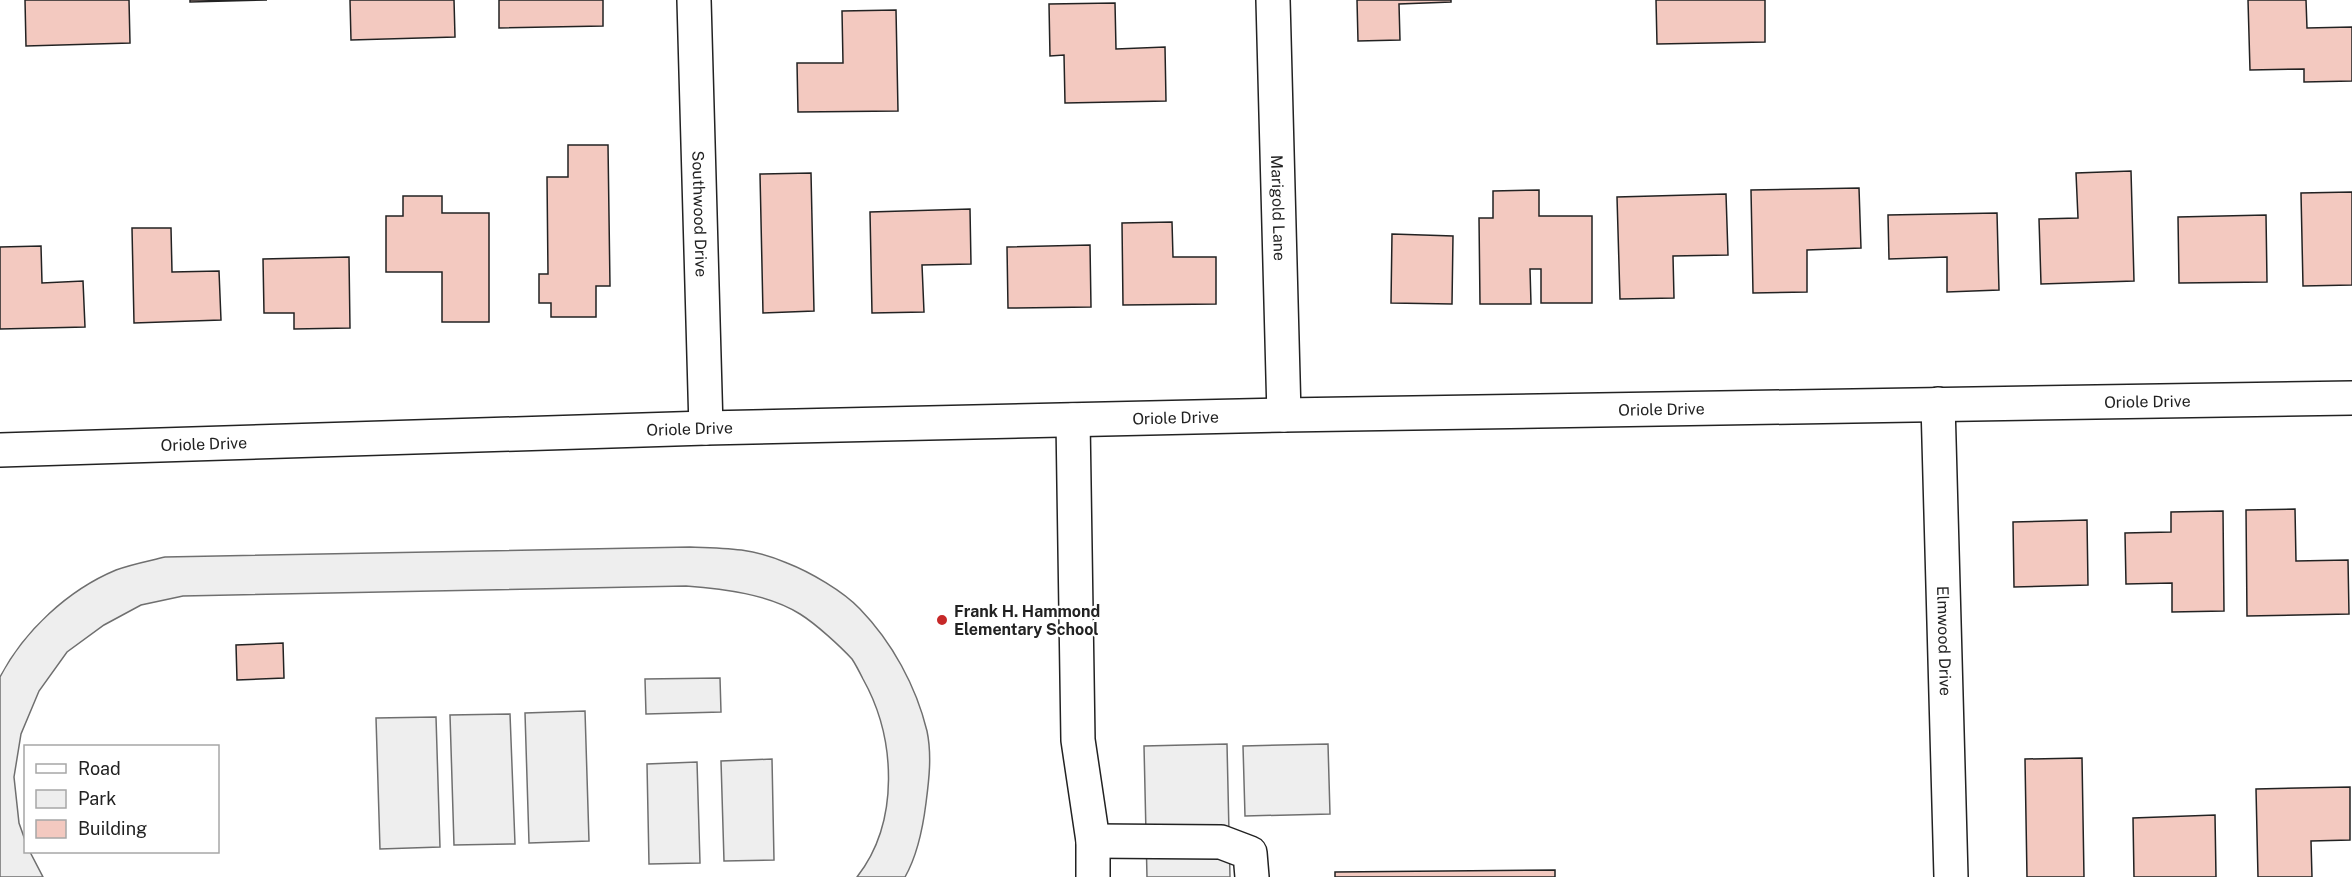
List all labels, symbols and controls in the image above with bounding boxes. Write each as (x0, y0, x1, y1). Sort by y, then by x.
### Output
street label: Southwood Drive (689, 150, 711, 277)
street label: Marigold Lane (1268, 155, 1289, 261)
street label: Oriole Drive (2104, 391, 2191, 411)
street label: Oriole Drive (1618, 399, 1705, 419)
street label: Oriole Drive (1132, 407, 1219, 428)
street label: Oriole Drive (646, 418, 733, 439)
street label: Oriole Drive (160, 433, 247, 454)
street label: Elmwood Drive (1933, 586, 1956, 696)
place label: Frank H. Hammond Elementary School (954, 602, 1100, 639)
marker: Frank H. Hammond Elementary School (935, 613, 949, 627)
legend (24, 745, 219, 853)
text: Road (78, 758, 121, 779)
text: Park (78, 788, 116, 809)
text: Building (78, 818, 147, 839)

